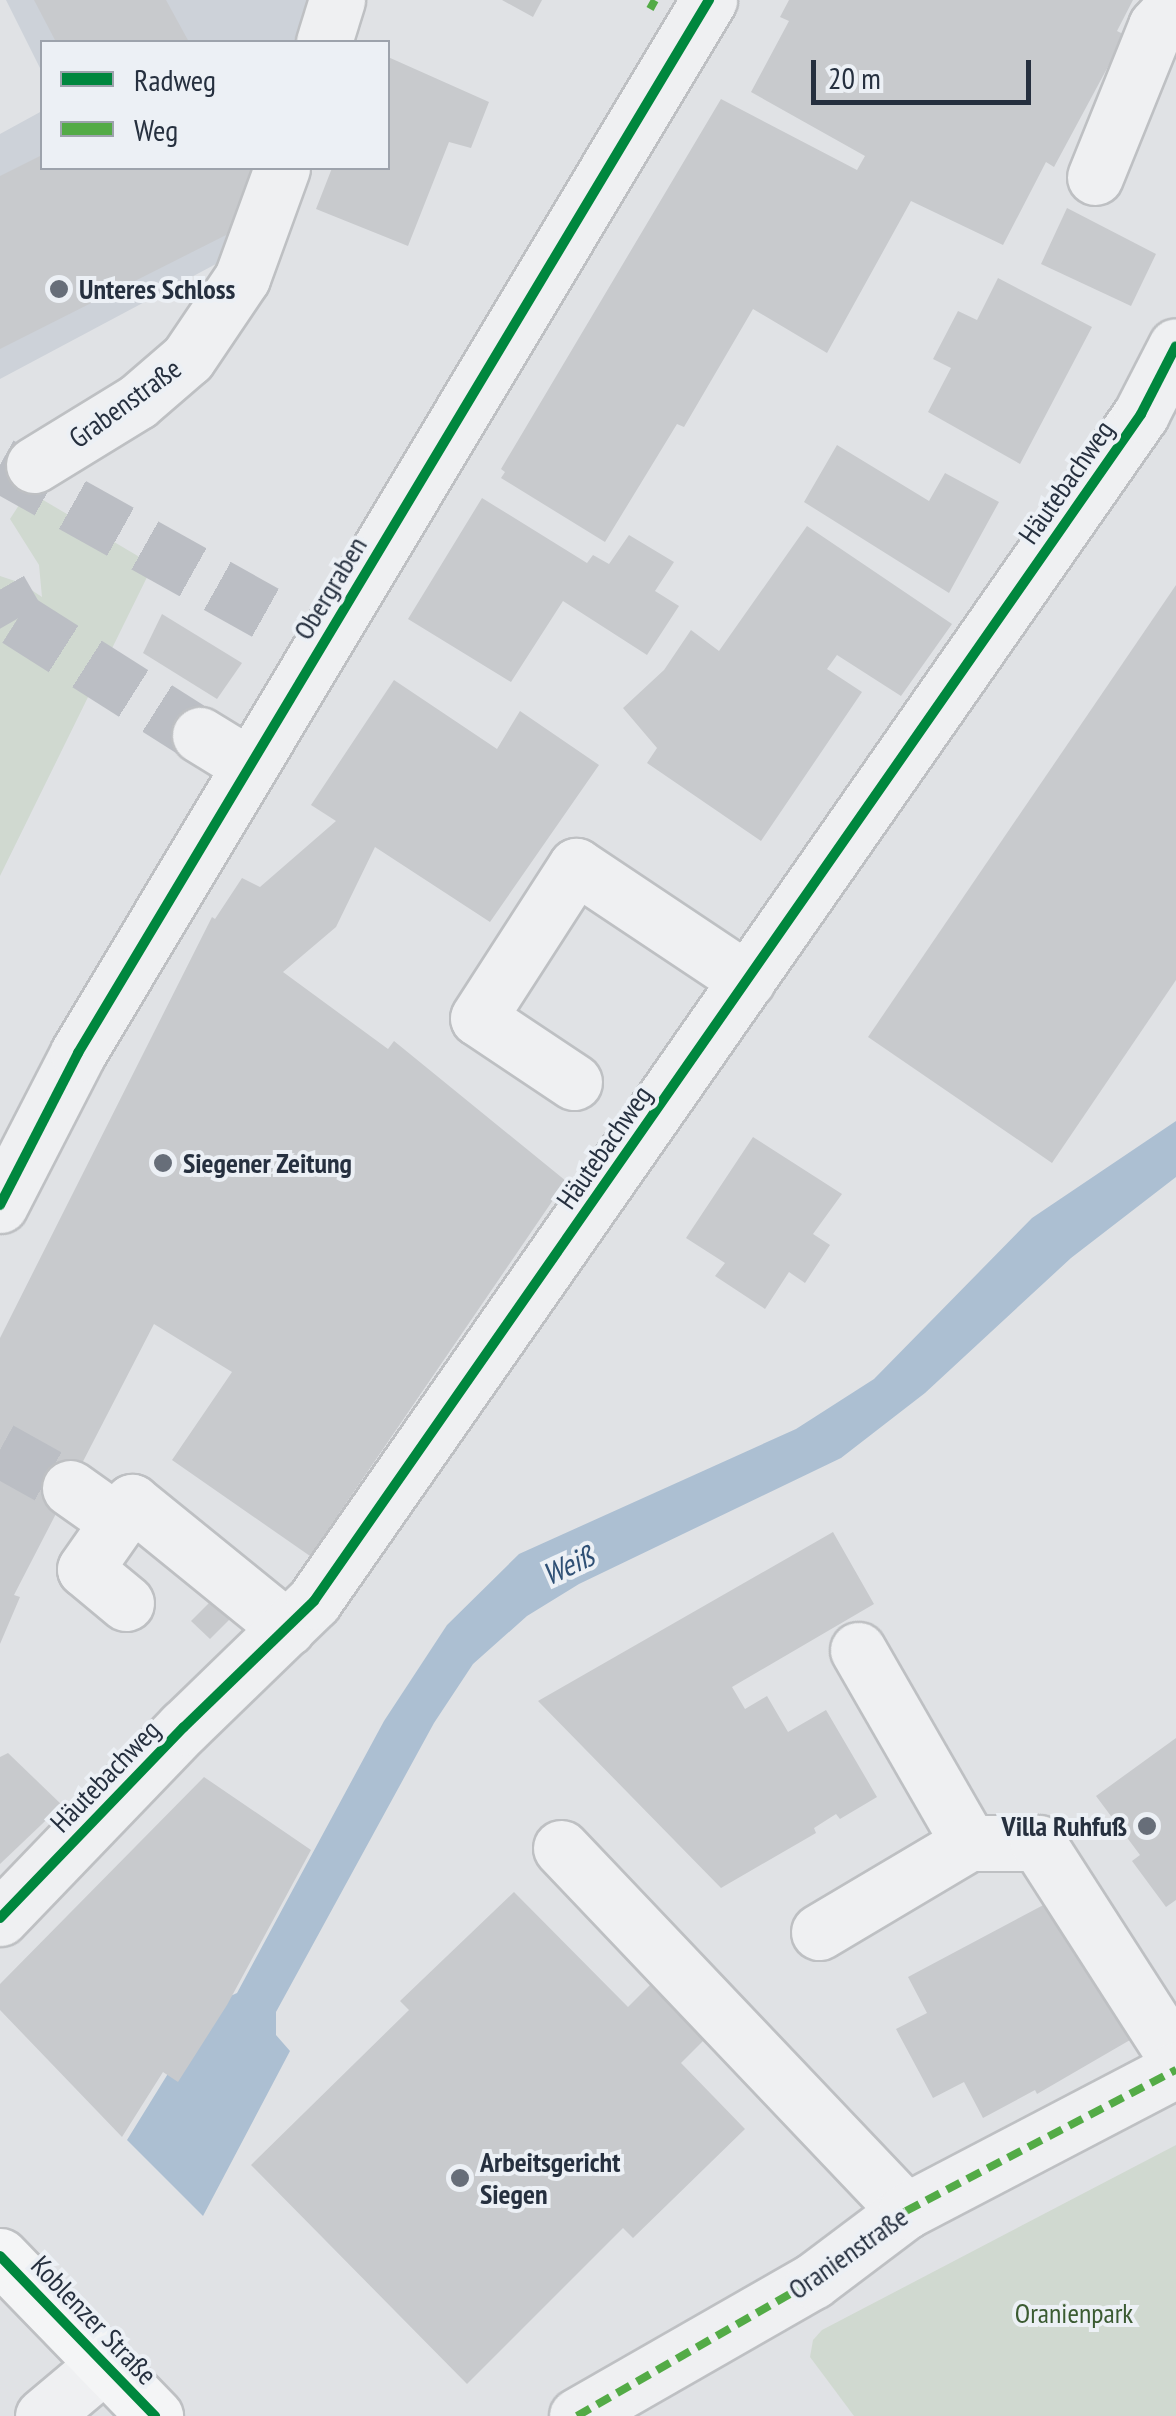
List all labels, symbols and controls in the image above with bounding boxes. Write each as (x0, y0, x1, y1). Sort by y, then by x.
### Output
legend (40, 40, 390, 170)
scale bar (816, 40, 1036, 102)
text: 20 m (828, 58, 881, 97)
text: Radweg (134, 60, 216, 99)
text: Weg (134, 110, 178, 149)
place label: Unteres Schloss (79, 272, 235, 306)
marker: Unteres Schloss (48, 278, 70, 300)
street label: Grabenstraße (63, 351, 187, 455)
street label: Häutebachweg (1011, 414, 1121, 550)
street label: Obergraben (286, 531, 374, 645)
street label: Häutebachweg (549, 1079, 659, 1215)
place label: Siegener Zeitung (183, 1146, 352, 1180)
marker: Siegener Zeitung (152, 1152, 174, 1174)
water label: Weiß (537, 1538, 599, 1592)
street label: Häutebachweg (43, 1713, 167, 1839)
place label: Villa Ruhfuß (1002, 1809, 1127, 1843)
marker: Villa Ruhfuß (1136, 1815, 1158, 1837)
place label: Arbeitsgericht Siegen (480, 2145, 620, 2211)
marker: Arbeitsgericht Siegen (449, 2167, 471, 2189)
street label: Oranienstraße (782, 2200, 914, 2306)
street label: Koblenzer Straße (24, 2249, 164, 2391)
park label: Oranienpark (1015, 2296, 1133, 2330)

